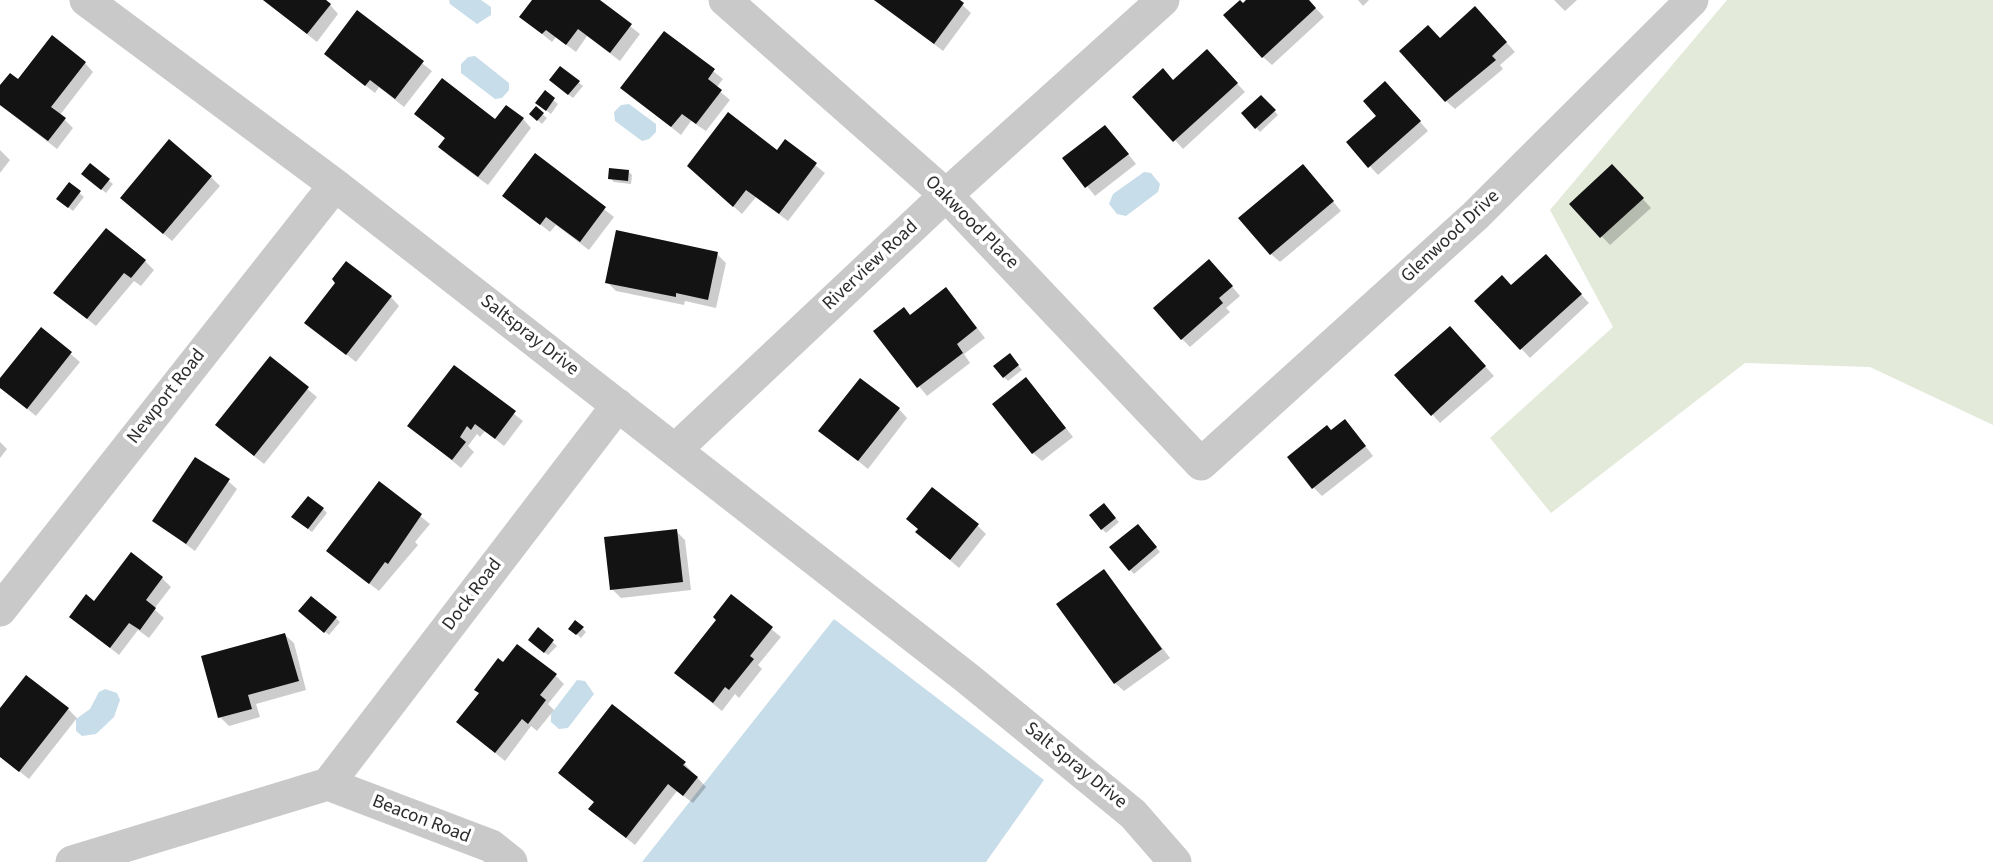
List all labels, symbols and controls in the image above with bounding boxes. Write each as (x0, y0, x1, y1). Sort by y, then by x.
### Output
street label: Oakwood Place (919, 171, 1023, 275)
street label: Glenwood Drive (1397, 186, 1505, 288)
street label: Riverview Road (819, 216, 923, 316)
street label: Saltspray Drive (475, 290, 583, 382)
street label: Newport Road (123, 345, 211, 449)
street label: Dock Road (438, 554, 508, 636)
street label: Salt Spray Drive (1019, 718, 1131, 814)
street label: Beacon Road (369, 791, 473, 849)

